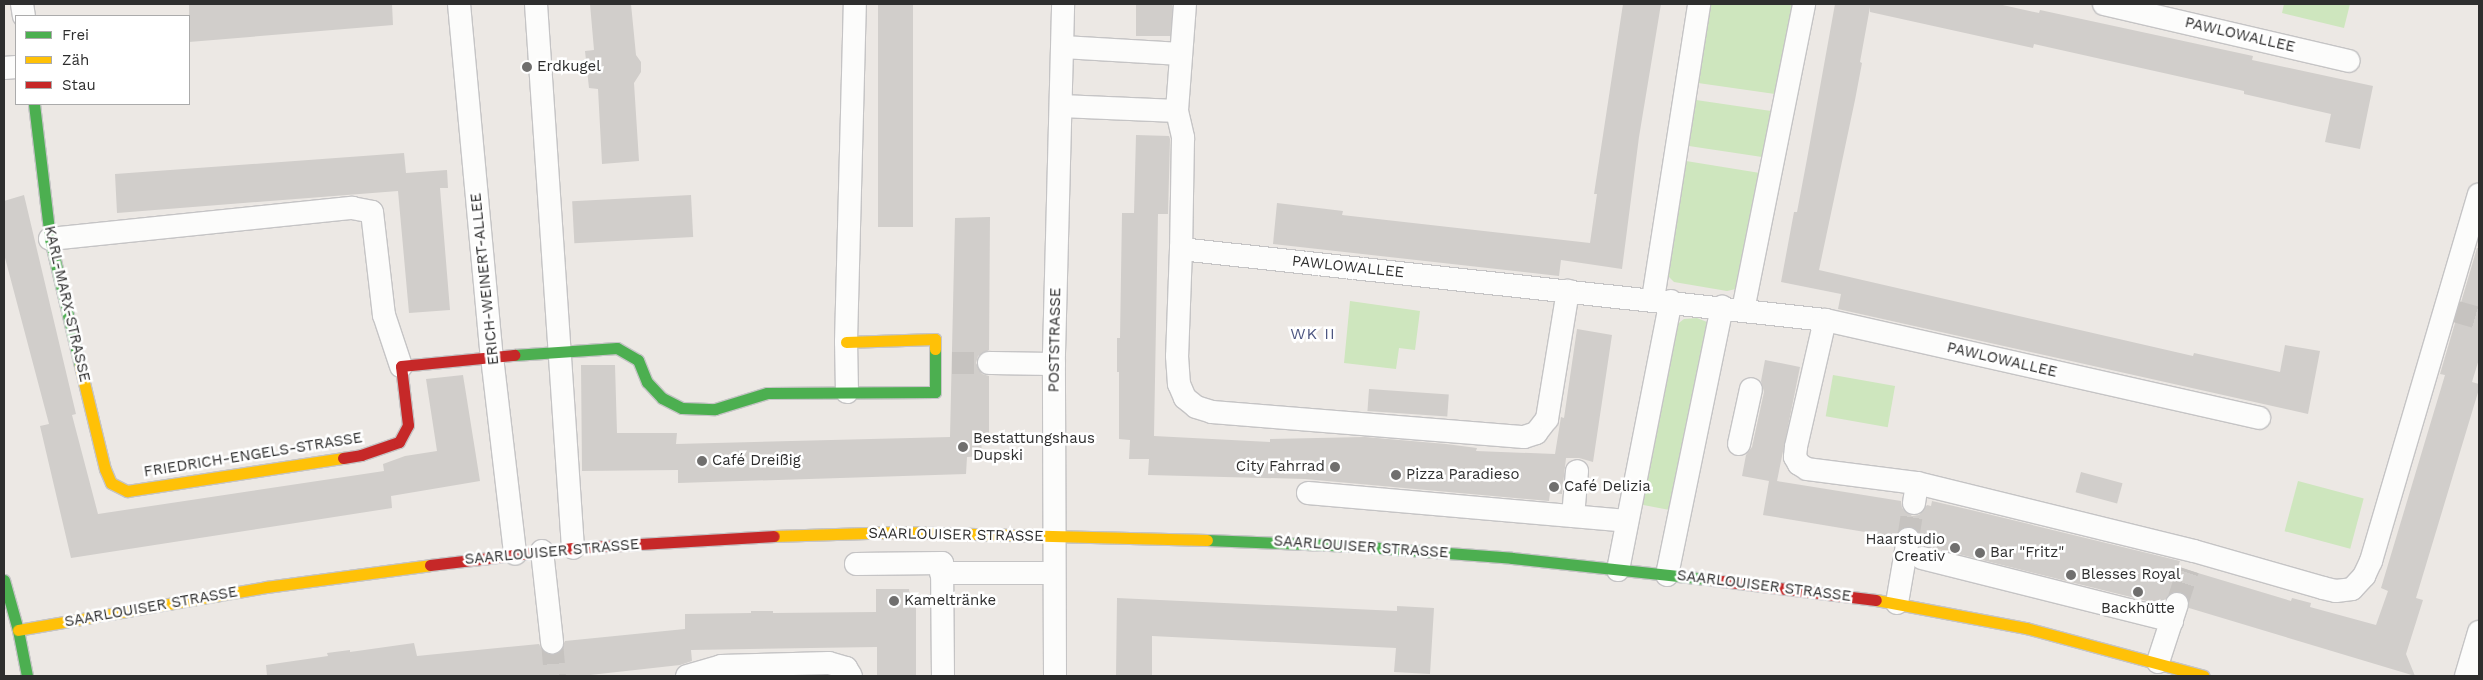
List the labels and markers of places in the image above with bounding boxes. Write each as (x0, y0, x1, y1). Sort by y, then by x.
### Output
place label: Erdkugel (537, 58, 601, 76)
marker: Erdkugel (521, 61, 533, 73)
place label: Bestattungshaus Dupski (973, 429, 1095, 464)
marker: Bestattungshaus Dupski (957, 441, 969, 453)
place label: Café Dreißig (712, 452, 801, 470)
marker: Café Dreißig (696, 455, 708, 467)
place label: City Fahrrad (1235, 458, 1325, 476)
marker: City Fahrrad (1329, 461, 1341, 473)
place label: Pizza Paradieso (1406, 466, 1520, 484)
marker: Pizza Paradieso (1390, 469, 1402, 481)
place label: Café Delizia (1564, 478, 1651, 496)
marker: Café Delizia (1548, 481, 1560, 493)
place label: Haarstudio Creativ (1865, 530, 1945, 565)
marker: Haarstudio Creativ (1949, 542, 1961, 554)
place label: Bar "Fritz" (1990, 544, 2065, 562)
marker: Bar "Fritz" (1974, 547, 1986, 559)
place label: Blesses Royal (2081, 566, 2181, 584)
marker: Blesses Royal (2065, 569, 2077, 581)
marker: Backhütte (2132, 586, 2144, 598)
place label: Kameltränke (904, 592, 996, 610)
marker: Kameltränke (888, 595, 900, 607)
place label: Backhütte (2101, 600, 2175, 618)

